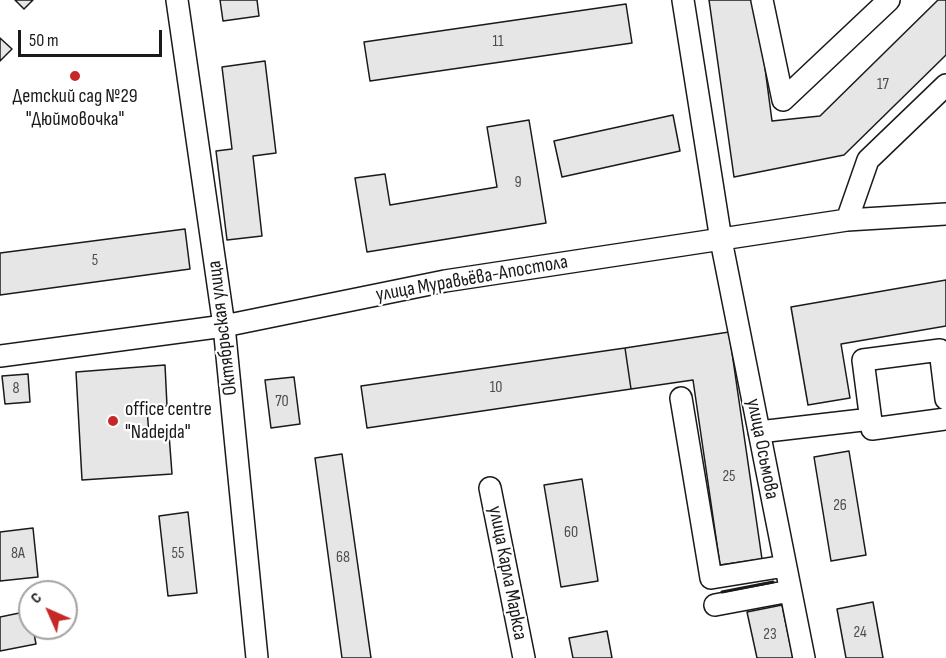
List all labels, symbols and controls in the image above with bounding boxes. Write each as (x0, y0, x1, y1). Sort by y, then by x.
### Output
scale bar (21, 18, 165, 56)
text: 50 m (29, 30, 59, 51)
house number: 11 (492, 32, 504, 52)
marker: Детский сад №29 "Дюймовочка" (68, 69, 82, 83)
house number: 17 (877, 75, 889, 95)
place label: Детский сад №29 "Дюймовочка" (13, 85, 137, 132)
house number: 9 (514, 173, 522, 193)
street label: улица Муравьёва-Апостола (374, 250, 570, 308)
house number: 5 (92, 251, 98, 271)
street label: Октябрьская улица (203, 259, 243, 397)
house number: 10 (490, 378, 502, 398)
house number: 8 (12, 379, 20, 399)
house number: 70 (275, 392, 289, 412)
street label: улица Осьмова (740, 397, 784, 501)
place label: office centre "Nadejda" (125, 398, 212, 445)
marker: office centre "Nadejda" (106, 414, 120, 428)
house number: 25 (722, 467, 736, 487)
house number: 26 (833, 496, 847, 516)
street label: улица Карла Маркса (482, 504, 532, 642)
house number: 60 (564, 523, 578, 543)
house number: 8А (11, 544, 25, 564)
house number: 55 (172, 544, 184, 564)
house number: 68 (336, 548, 350, 568)
north arrow (18, 580, 78, 640)
text: С (27, 589, 46, 608)
house number: 24 (853, 623, 867, 643)
house number: 23 (763, 625, 777, 645)

